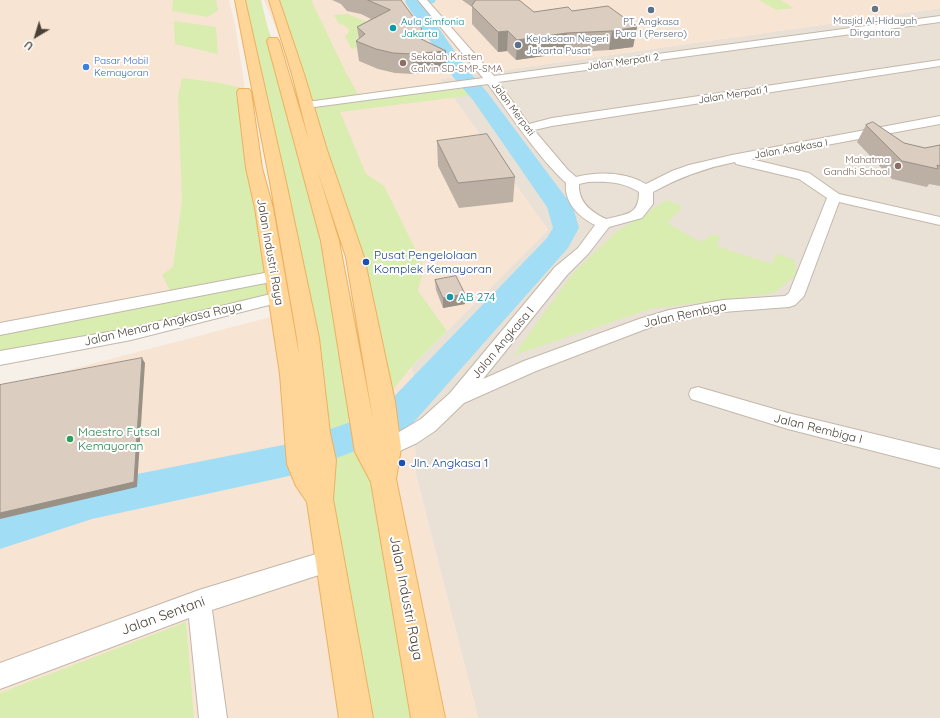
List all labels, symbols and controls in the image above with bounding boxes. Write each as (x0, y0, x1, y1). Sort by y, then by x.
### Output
marker: Masjid Al-Hidayah Dirgantara (870, 4, 880, 14)
marker: PT. Angkasa Pura I (Persero) (646, 5, 656, 15)
place label: Masjid Al-Hidayah Dirgantara (833, 15, 917, 38)
north arrow (16, 16, 56, 56)
place label: Aula Simfonia Jakarta (401, 16, 464, 40)
place label: PT. Angkasa Pura I (Persero) (615, 16, 687, 40)
marker: Aula Simfonia Jakarta (388, 23, 398, 33)
place label: Kejaksaan Negeri Jakarta Pusat (526, 33, 608, 56)
text: U (21, 38, 36, 53)
marker: Kejaksaan Negeri Jakarta Pusat (513, 40, 523, 50)
place label: Sekolah Kristen Calvin SD-SMP-SMA (411, 51, 502, 74)
street label: Jalan Merpati 2 (586, 51, 660, 73)
place label: Pasar Mobil Kemayoran (94, 55, 149, 78)
marker: Sekolah Kristen Calvin SD-SMP-SMA (398, 58, 408, 68)
marker: Pasar Mobil Kemayoran (81, 62, 91, 72)
street label: Jalan Merpati (489, 80, 537, 138)
street label: Jalan Merpati 1 (697, 84, 769, 106)
street label: Jalan Angkasa I (753, 137, 829, 161)
place label: Mahatma Gandhi School (824, 154, 890, 178)
marker: Mahatma Gandhi School (893, 161, 903, 171)
street label: Jalan Industri Raya (254, 197, 286, 307)
place label: Pusat Pengelolaan Komplek Kemayoran (374, 248, 492, 276)
marker: Pusat Pengelolaan Komplek Kemayoran (361, 257, 371, 267)
place label: AB 274 (458, 290, 495, 304)
marker: AB 274 (445, 292, 455, 302)
street label: Jalan Menara Angkasa Raya (83, 299, 243, 349)
street label: Jalan Rembiga (642, 299, 728, 331)
street label: Jalan Angkasa I (469, 304, 537, 382)
street label: Jalan Rembiga I (772, 411, 864, 447)
place label: Maestro Futsal Kemayoran (78, 425, 160, 453)
marker: Maestro Futsal Kemayoran (65, 434, 75, 444)
place label: Jln. Angkasa 1 (410, 456, 489, 470)
marker: Jln. Angkasa 1 (397, 458, 407, 468)
street label: Jalan Industri Raya (386, 534, 426, 662)
street label: Jalan Sentani (119, 593, 207, 639)

